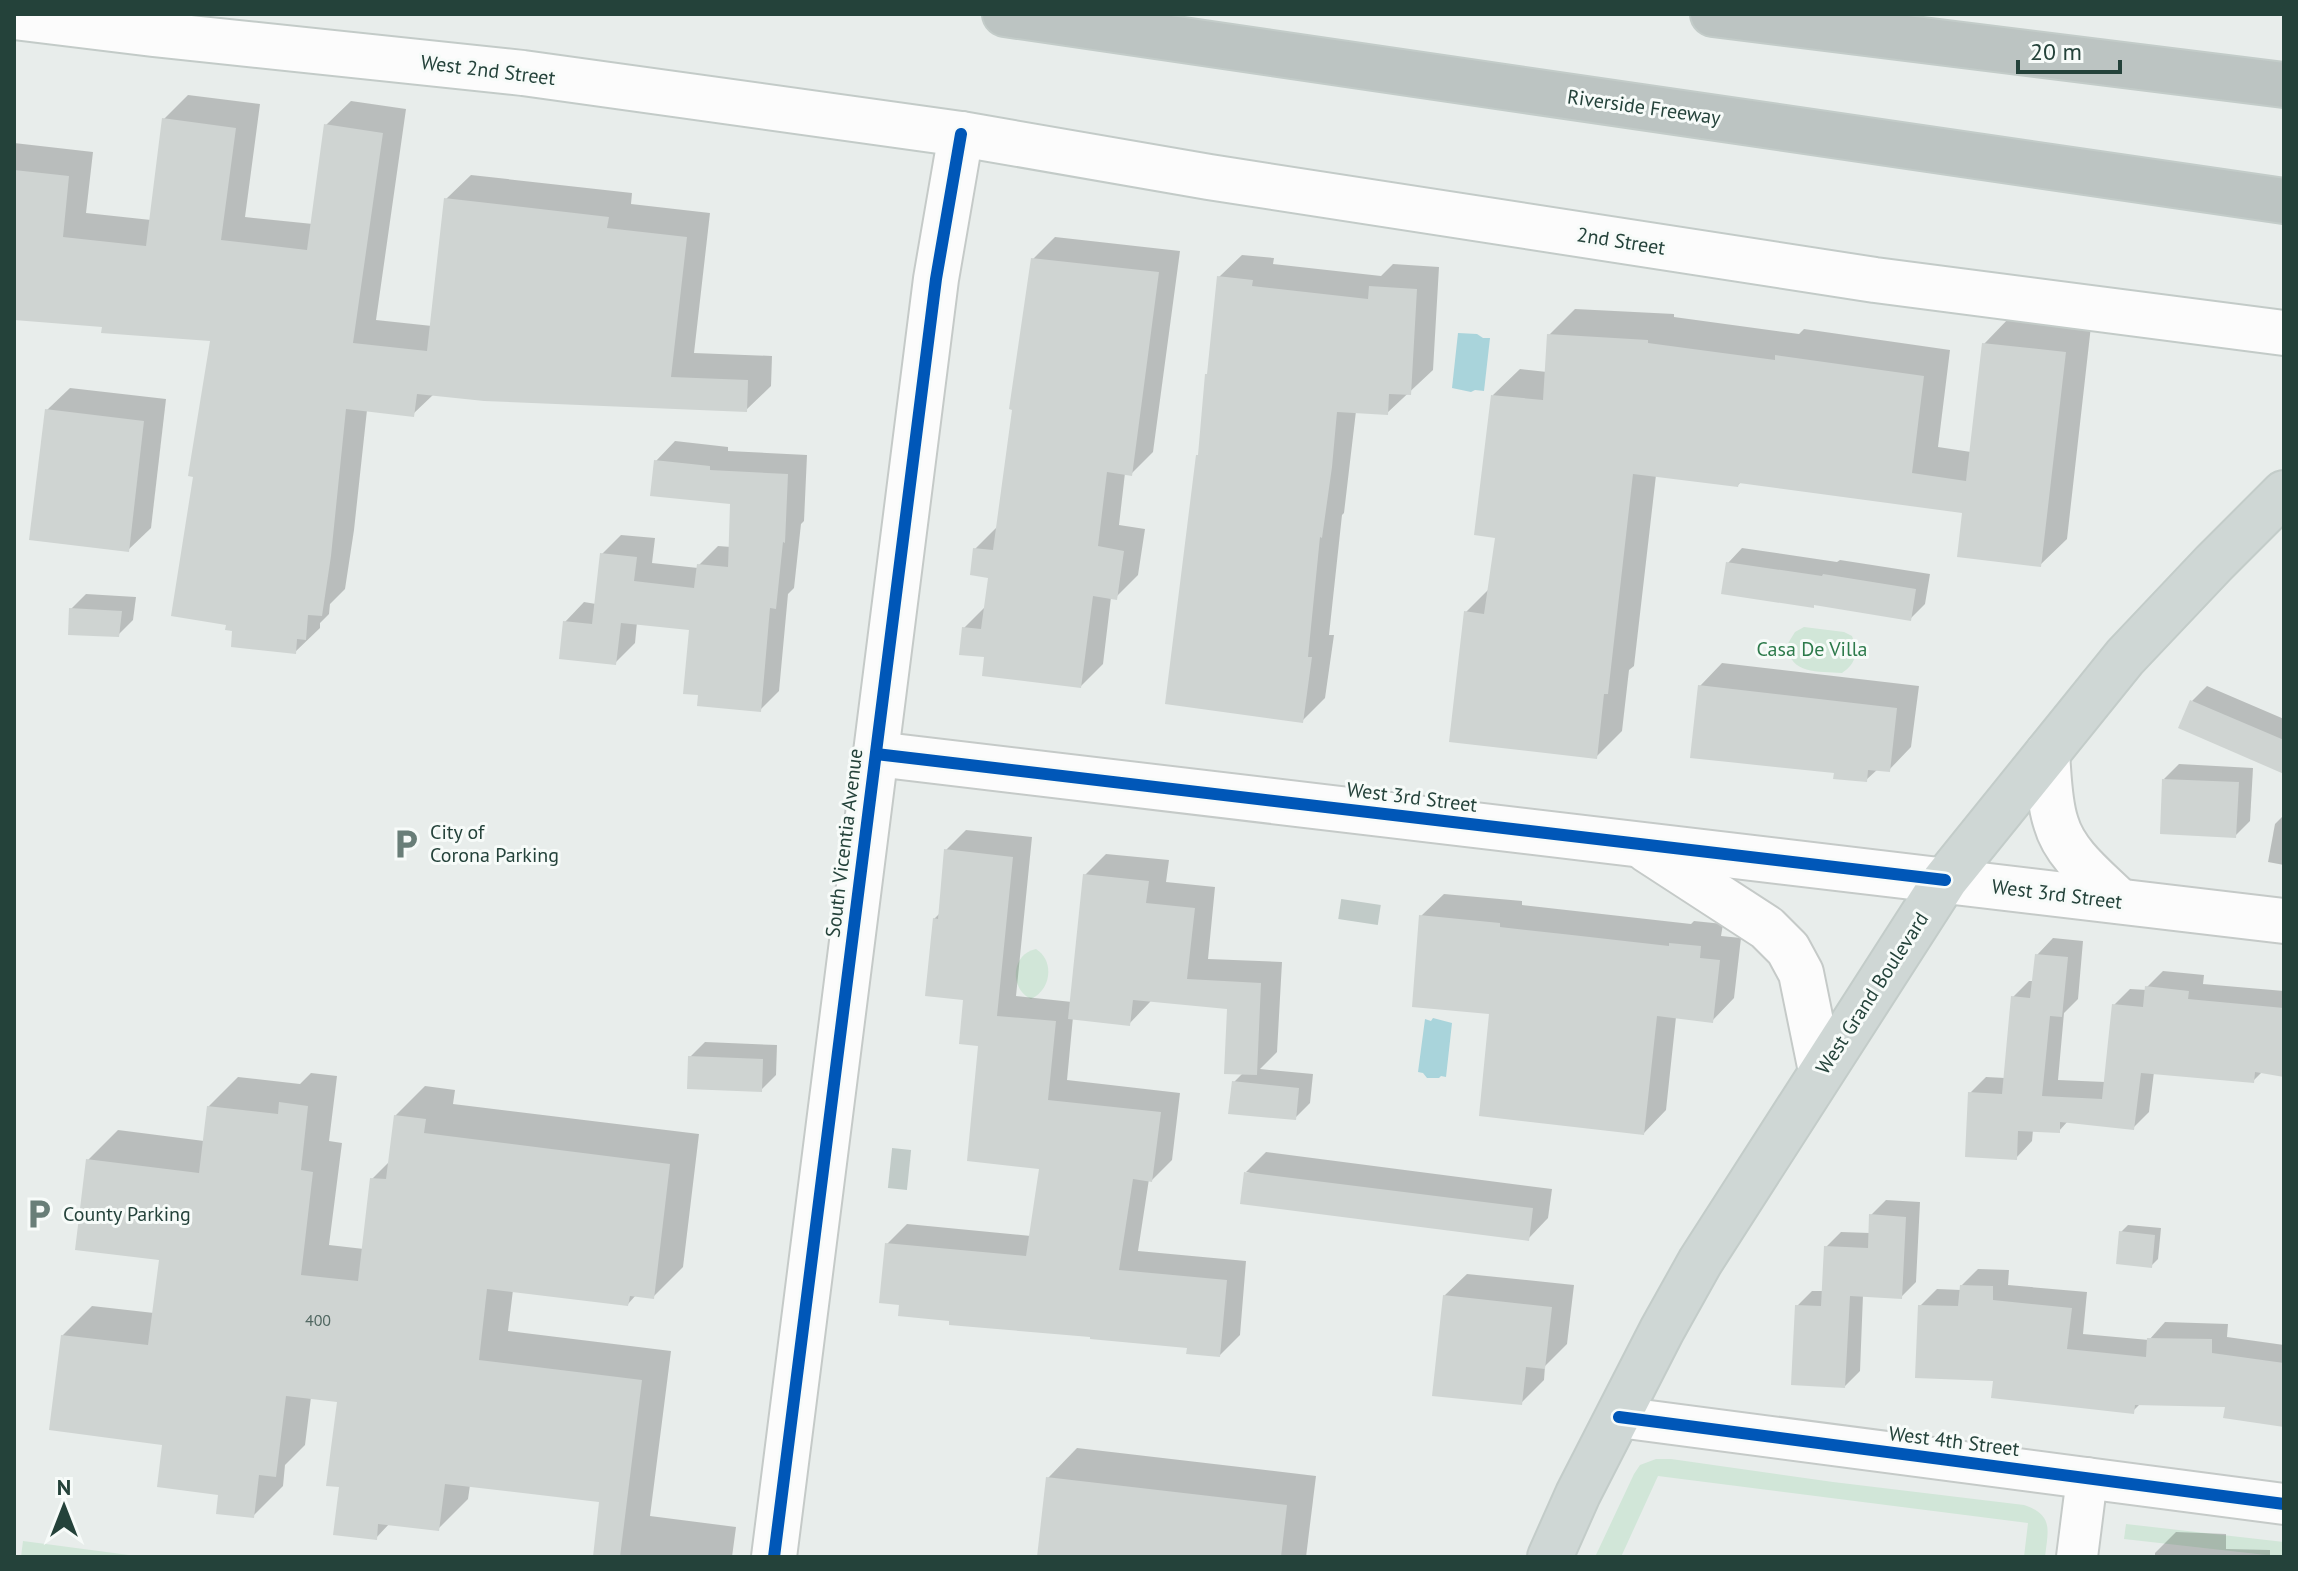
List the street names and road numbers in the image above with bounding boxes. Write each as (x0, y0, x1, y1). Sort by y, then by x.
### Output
street label: West 2nd Street (419, 49, 557, 91)
street label: Riverside Freeway (1566, 83, 1723, 131)
street label: 2nd Street (1575, 221, 1667, 261)
street label: South Vicentia Avenue (820, 747, 868, 939)
street label: West 3rd Street (1345, 776, 1479, 818)
street label: West 3rd Street (1990, 873, 2124, 915)
street label: West Grand Boulevard (1810, 907, 1934, 1079)
street label: West 4th Street (1887, 1420, 2021, 1462)

